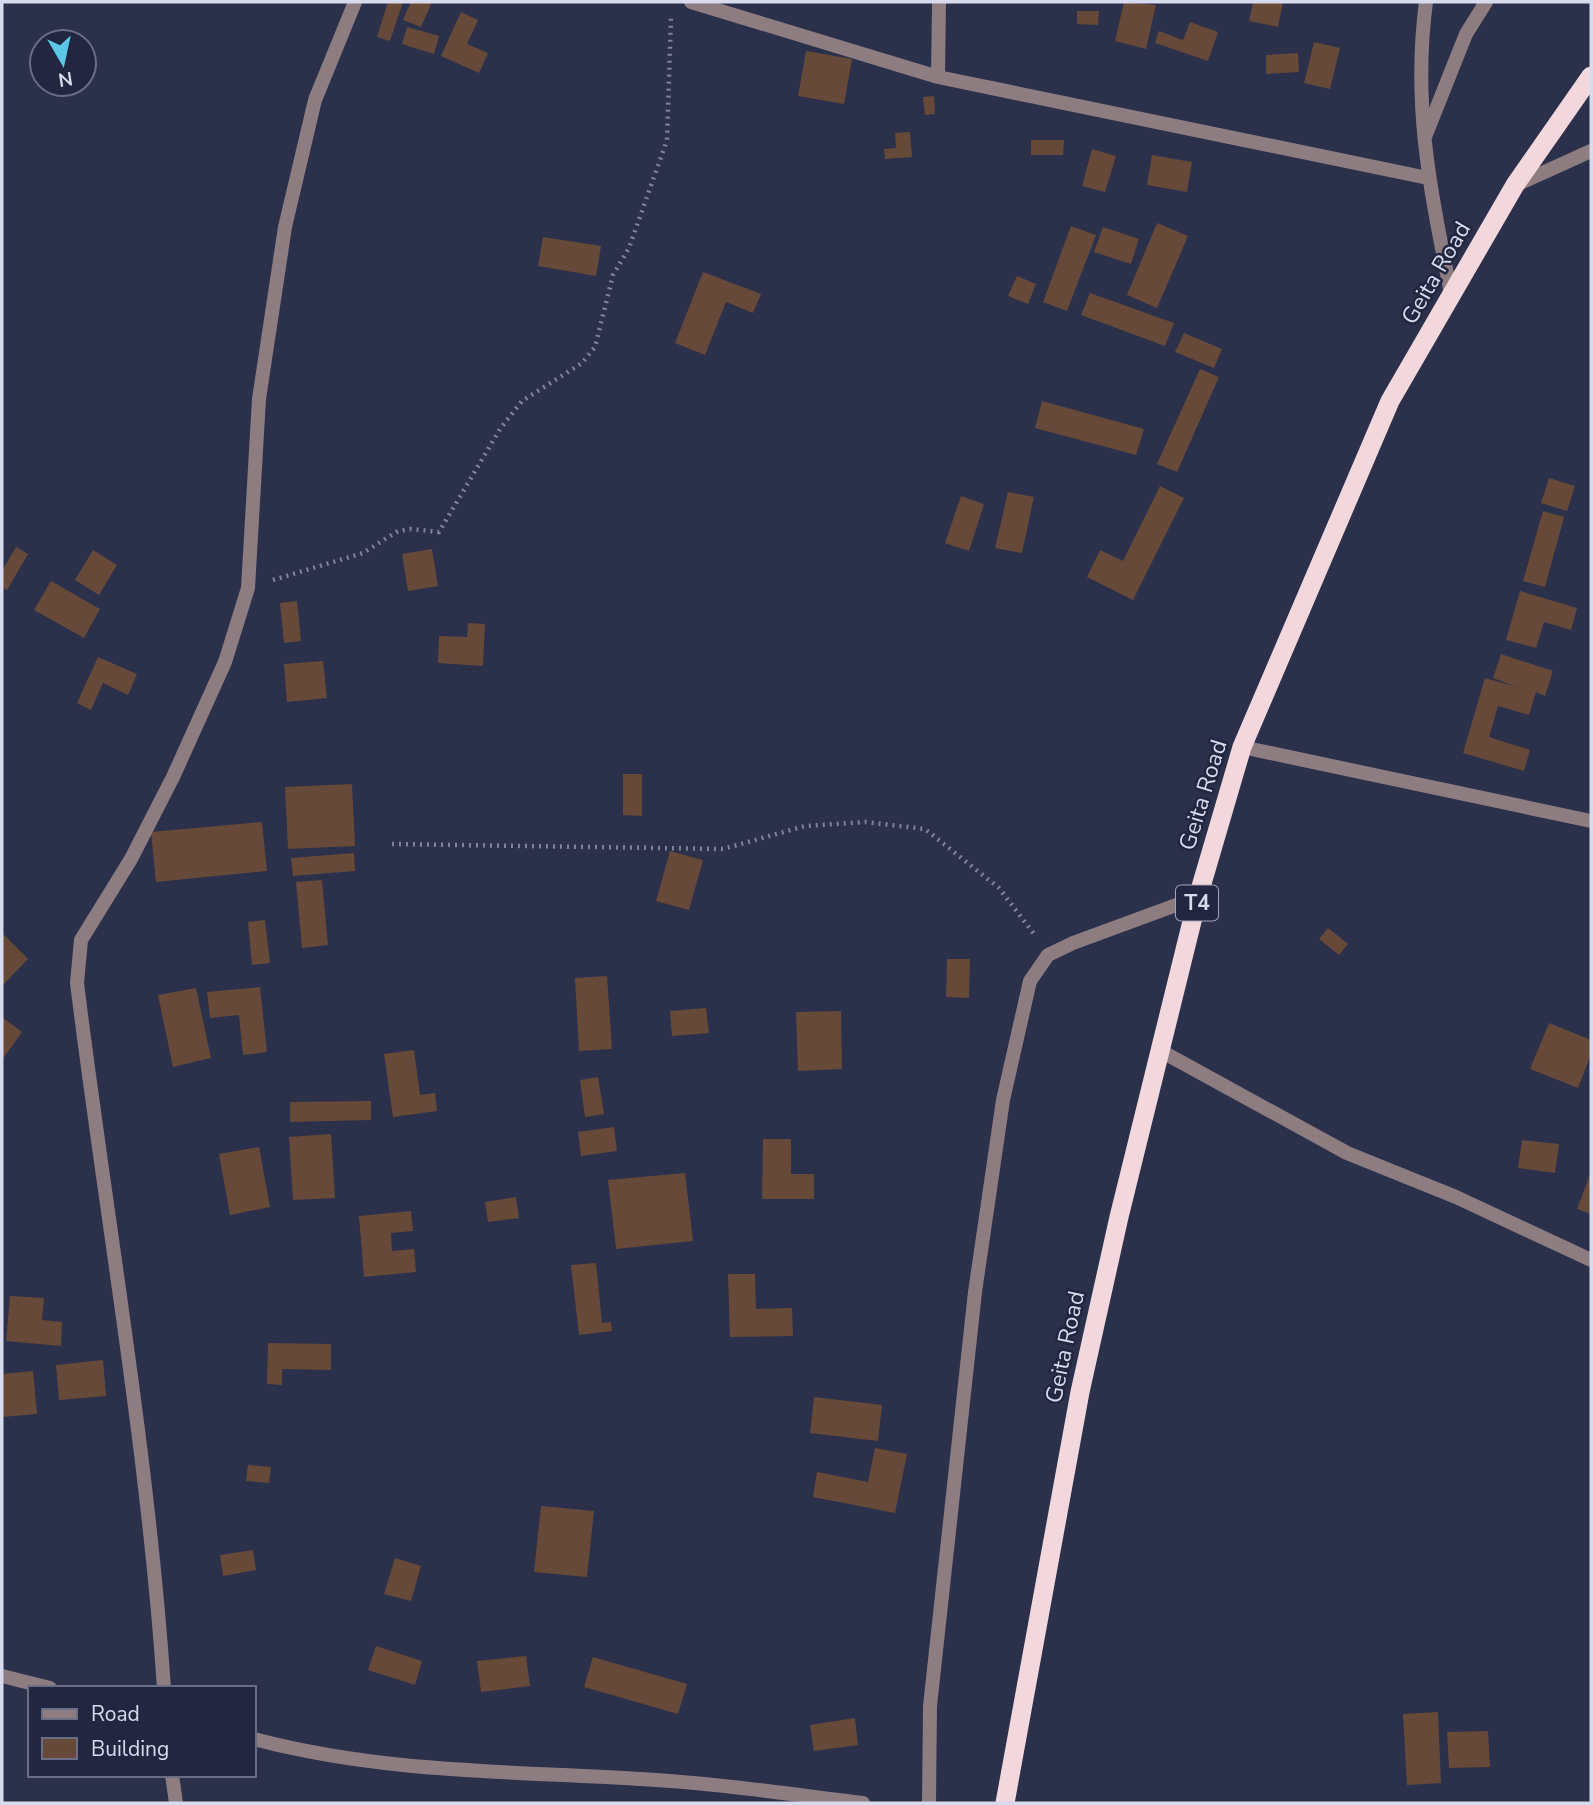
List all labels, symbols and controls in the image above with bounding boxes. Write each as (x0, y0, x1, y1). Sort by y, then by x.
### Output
north arrow (28, 28, 98, 98)
text: N (56, 65, 75, 93)
street label: Geita Road (1394, 216, 1478, 330)
street label: Geita Road (1172, 736, 1234, 854)
road number: T4 (1176, 886, 1218, 920)
street label: Geita Road (1038, 1288, 1092, 1406)
legend (28, 1686, 256, 1777)
text: Road (91, 1700, 140, 1728)
text: Building (91, 1735, 169, 1763)

